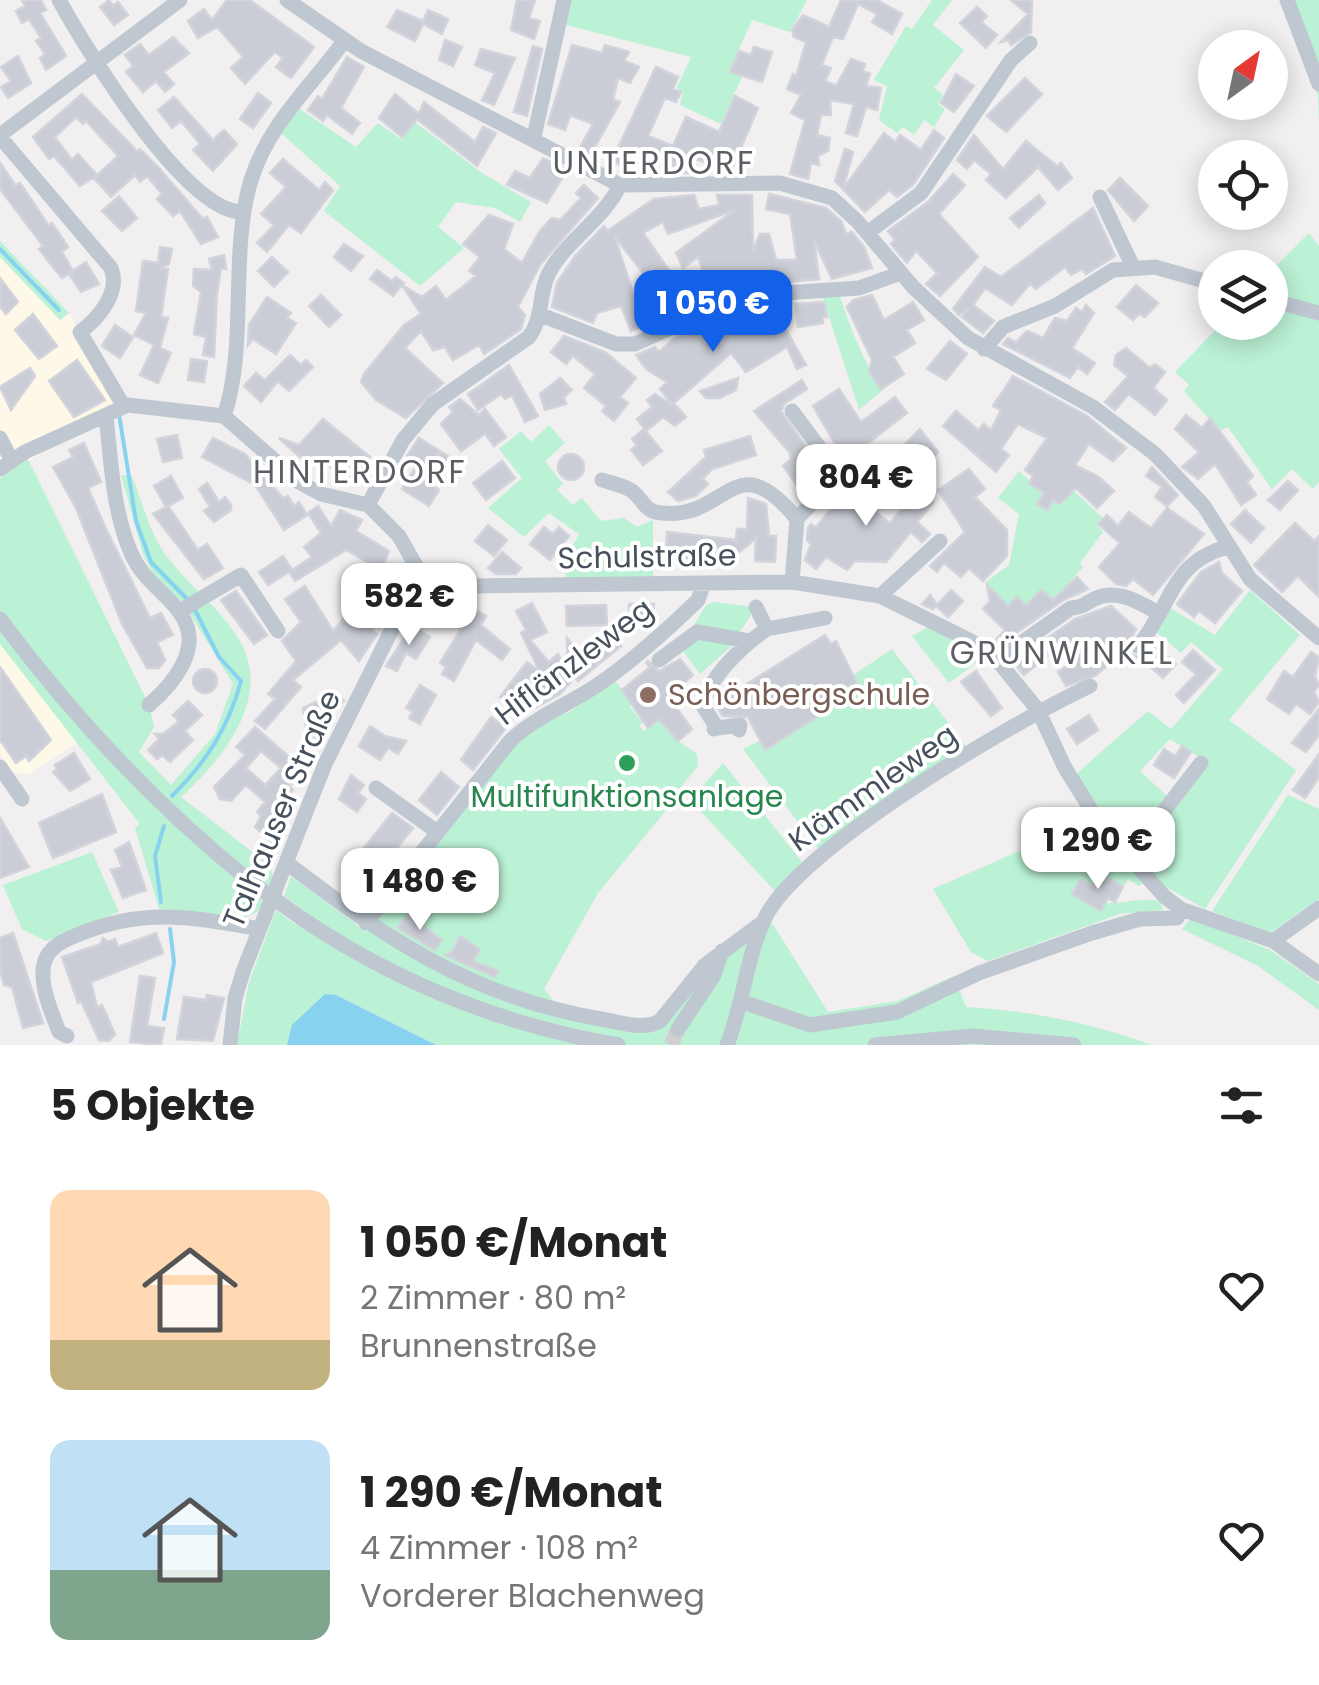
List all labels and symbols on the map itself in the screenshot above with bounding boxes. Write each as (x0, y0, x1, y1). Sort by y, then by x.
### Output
north arrow (1198, 30, 1288, 120)
district label: UNTERDORF (552, 140, 756, 185)
pin: 1 050 € (621, 270, 805, 355)
pin: 804 € (796, 444, 936, 529)
district label: HINTERDORF (253, 449, 467, 494)
street label: Schulstraße (557, 533, 737, 580)
pin: 582 € (339, 563, 479, 648)
street label: Hiflänzleweg (486, 588, 662, 735)
district label: GRÜNWINKEL (950, 630, 1174, 675)
place label: Schönbergschule (668, 673, 930, 716)
street label: Talhauser Straße (212, 683, 351, 935)
marker: Schönbergschule (637, 684, 659, 706)
street label: Klämmleweg (780, 714, 966, 862)
marker: Multifunktionsanlage (616, 752, 638, 774)
place label: Multifunktionsanlage (471, 775, 783, 818)
pin: 1 290 € (1006, 807, 1190, 892)
pin: 1 480 € (328, 848, 512, 933)

